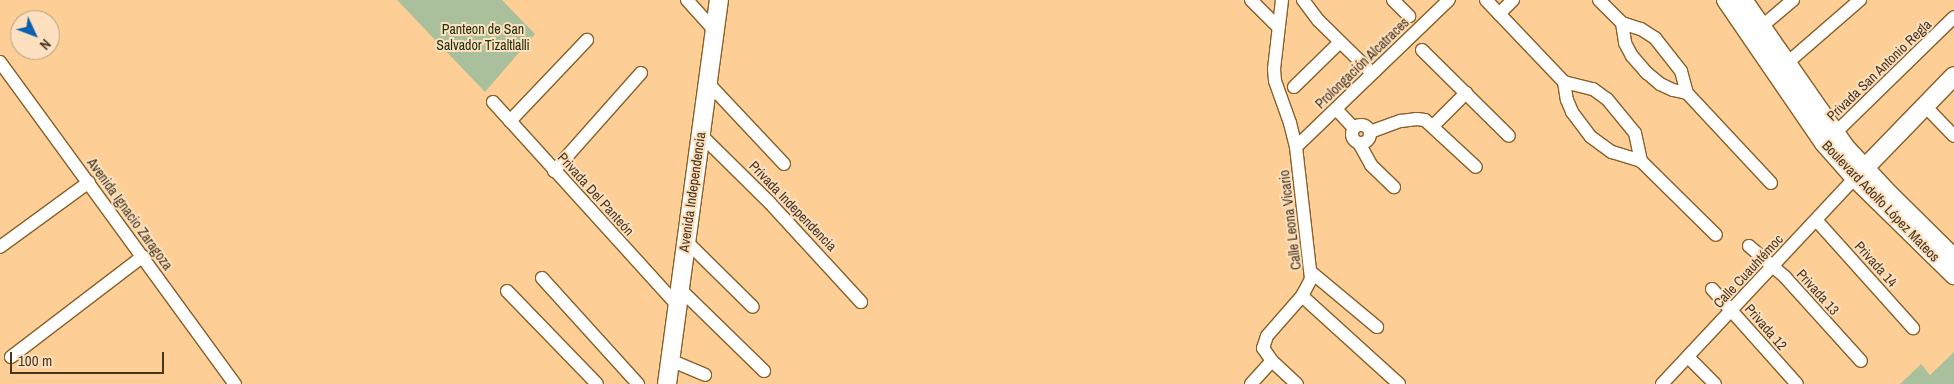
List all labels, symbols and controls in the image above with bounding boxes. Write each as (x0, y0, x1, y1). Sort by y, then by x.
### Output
north arrow (10, 10, 60, 60)
street label: Prolongación Alcatraces (1311, 14, 1413, 112)
street label: Privada San Antonio Regla (1823, 16, 1935, 124)
park label: Panteon de San Salvador Tizaltlalli (436, 21, 530, 54)
text: N (36, 35, 55, 54)
street label: Avenida Independencia (675, 131, 709, 253)
street label: Boulevard Adolfo López Mateos (1818, 137, 1944, 265)
street label: Privada Del Panteón (554, 149, 638, 239)
street label: Avenida Ignacio Zaragoza (84, 155, 176, 273)
street label: Privada Independencia (746, 157, 840, 255)
street label: Calle Leona Vicario (1276, 169, 1304, 271)
street label: Calle Cuauhtémoc (1710, 231, 1786, 311)
street label: Privada 14 (1851, 238, 1901, 290)
street label: Privada 13 (1793, 266, 1843, 318)
street label: Privada 12 (1741, 301, 1791, 353)
scale bar (12, 342, 166, 374)
text: 100 m (18, 350, 52, 371)

